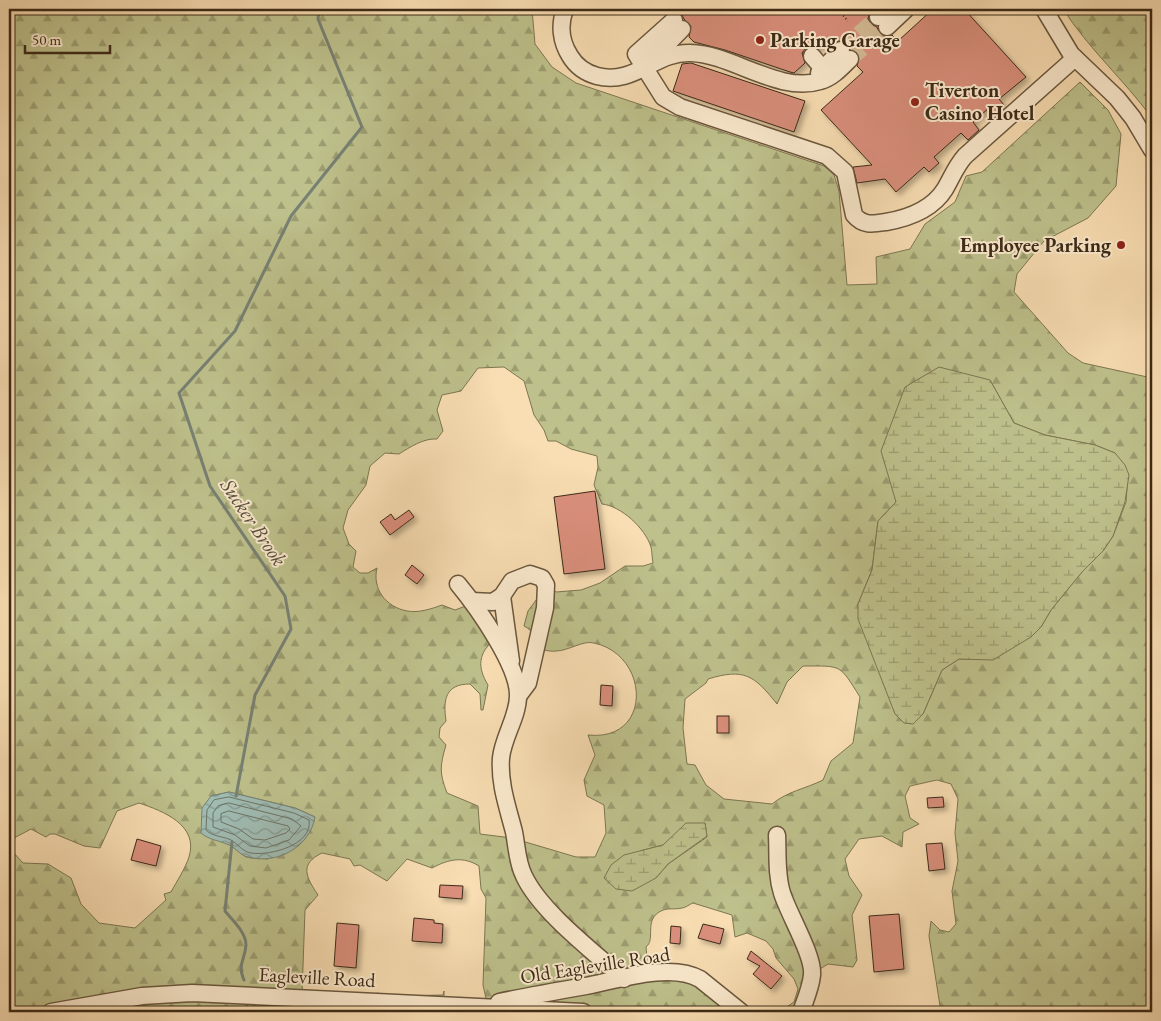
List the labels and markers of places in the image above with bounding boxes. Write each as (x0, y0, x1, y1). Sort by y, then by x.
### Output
place label: Parking Garage (770, 27, 900, 53)
marker: Parking Garage (754, 34, 766, 46)
place label: Tiverton Casino Hotel (925, 77, 1035, 126)
marker: Tiverton Casino Hotel (909, 96, 921, 108)
place label: Employee Parking (960, 232, 1112, 258)
marker: Employee Parking (1115, 239, 1127, 251)

